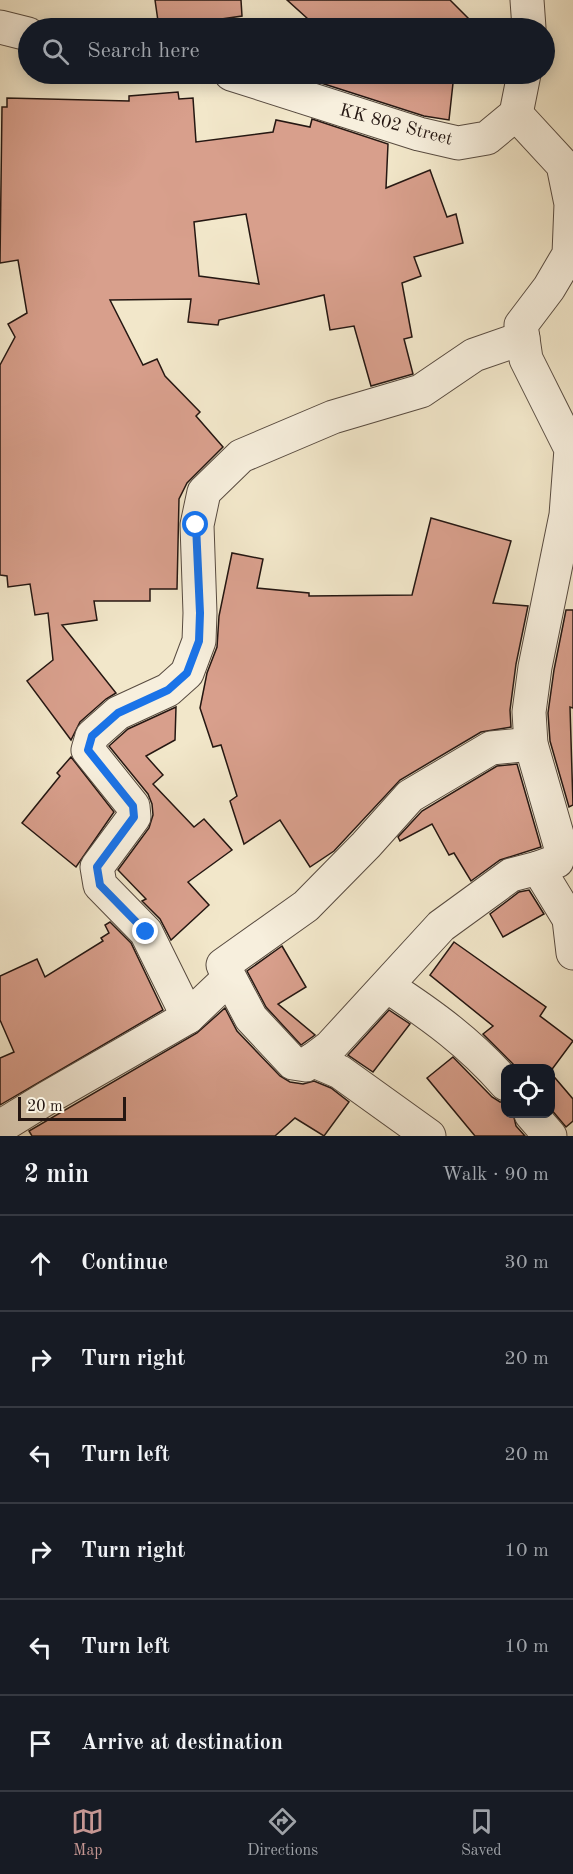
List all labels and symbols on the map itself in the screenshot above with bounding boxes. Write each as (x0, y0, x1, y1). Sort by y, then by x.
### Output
street label: KK 802 Street (337, 101, 455, 149)
route start (182, 511, 208, 537)
route end (132, 918, 158, 944)
scale bar (18, 1094, 126, 1122)

